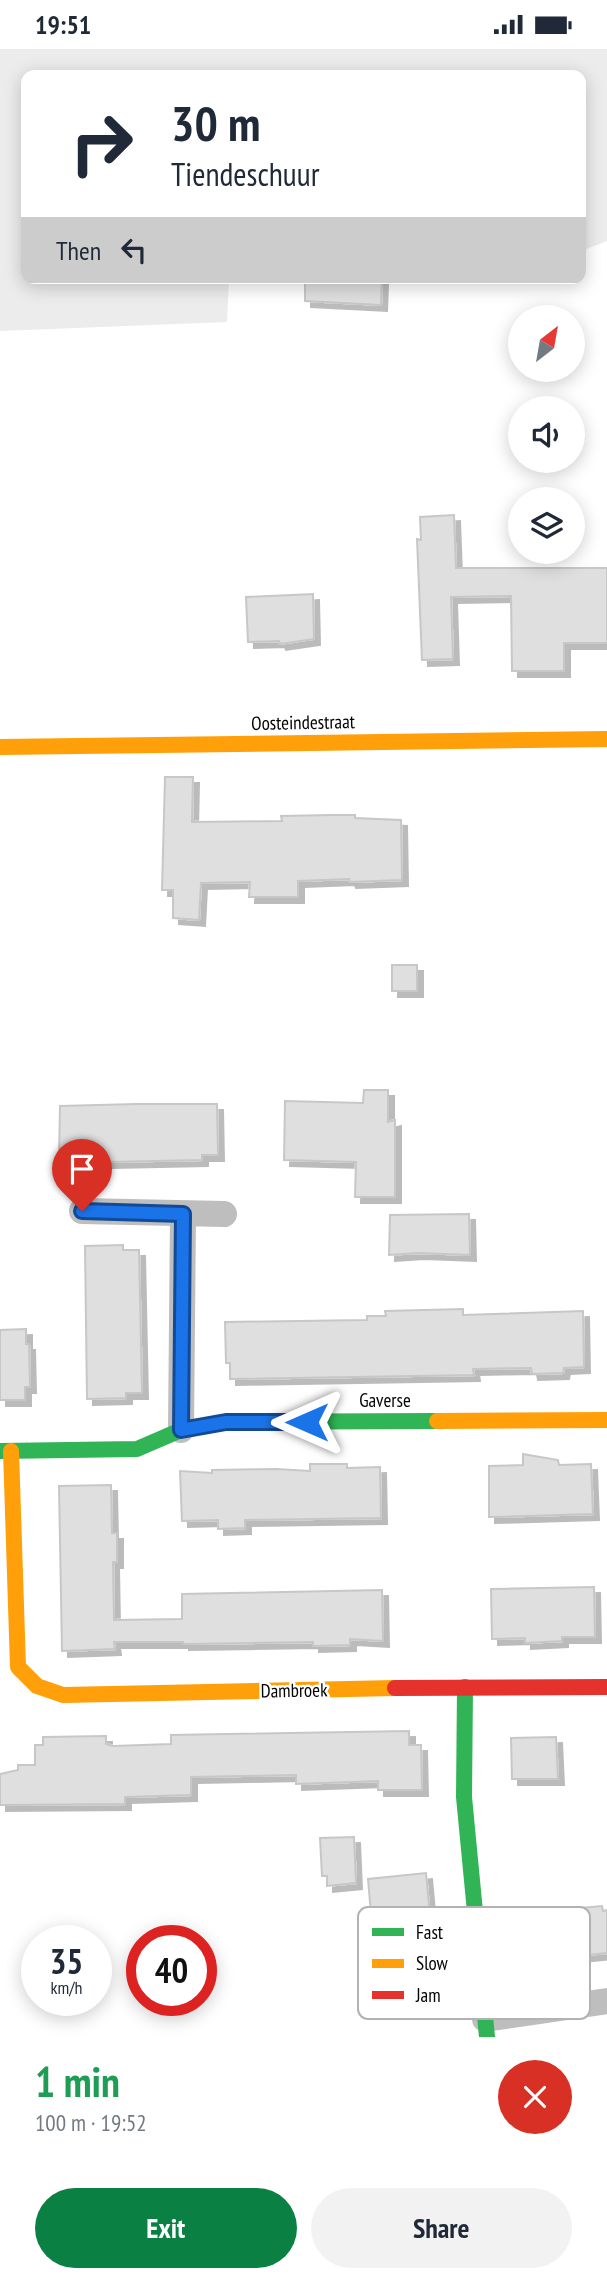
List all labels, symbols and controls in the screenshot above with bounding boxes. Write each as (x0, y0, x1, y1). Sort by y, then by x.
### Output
text: 19:51 (35, 8, 91, 41)
text: 30 m (171, 91, 260, 155)
icon: right (56, 98, 147, 189)
text: Tiendeschuur (171, 153, 319, 195)
icon: left (115, 231, 153, 269)
text: Then (56, 234, 101, 267)
north arrow (508, 305, 584, 381)
map controls (508, 305, 585, 564)
button: sound (508, 396, 585, 473)
button: layers (508, 487, 585, 564)
street label: Oosteindestraat (251, 709, 356, 735)
pin (52, 1139, 112, 1211)
icon: arrive (63, 1150, 101, 1188)
position arrow (270, 1385, 344, 1459)
street label: Gaverse (359, 1388, 411, 1412)
street label: Dambroek (260, 1677, 328, 1703)
legend (358, 1907, 590, 2019)
text: Fast (416, 1920, 444, 1944)
speed limit sign: 40 (126, 1925, 217, 2016)
text: 35 (50, 1938, 83, 1984)
text: Slow (416, 1951, 449, 1975)
text: km/h (51, 1976, 82, 1999)
text: Jam (415, 1983, 441, 2007)
text: 1 min (35, 2054, 120, 2109)
button: close (498, 2060, 572, 2134)
text: 100 m · 19:52 (35, 2108, 147, 2137)
button: Exit (35, 2188, 297, 2268)
button: Share (311, 2188, 572, 2268)

